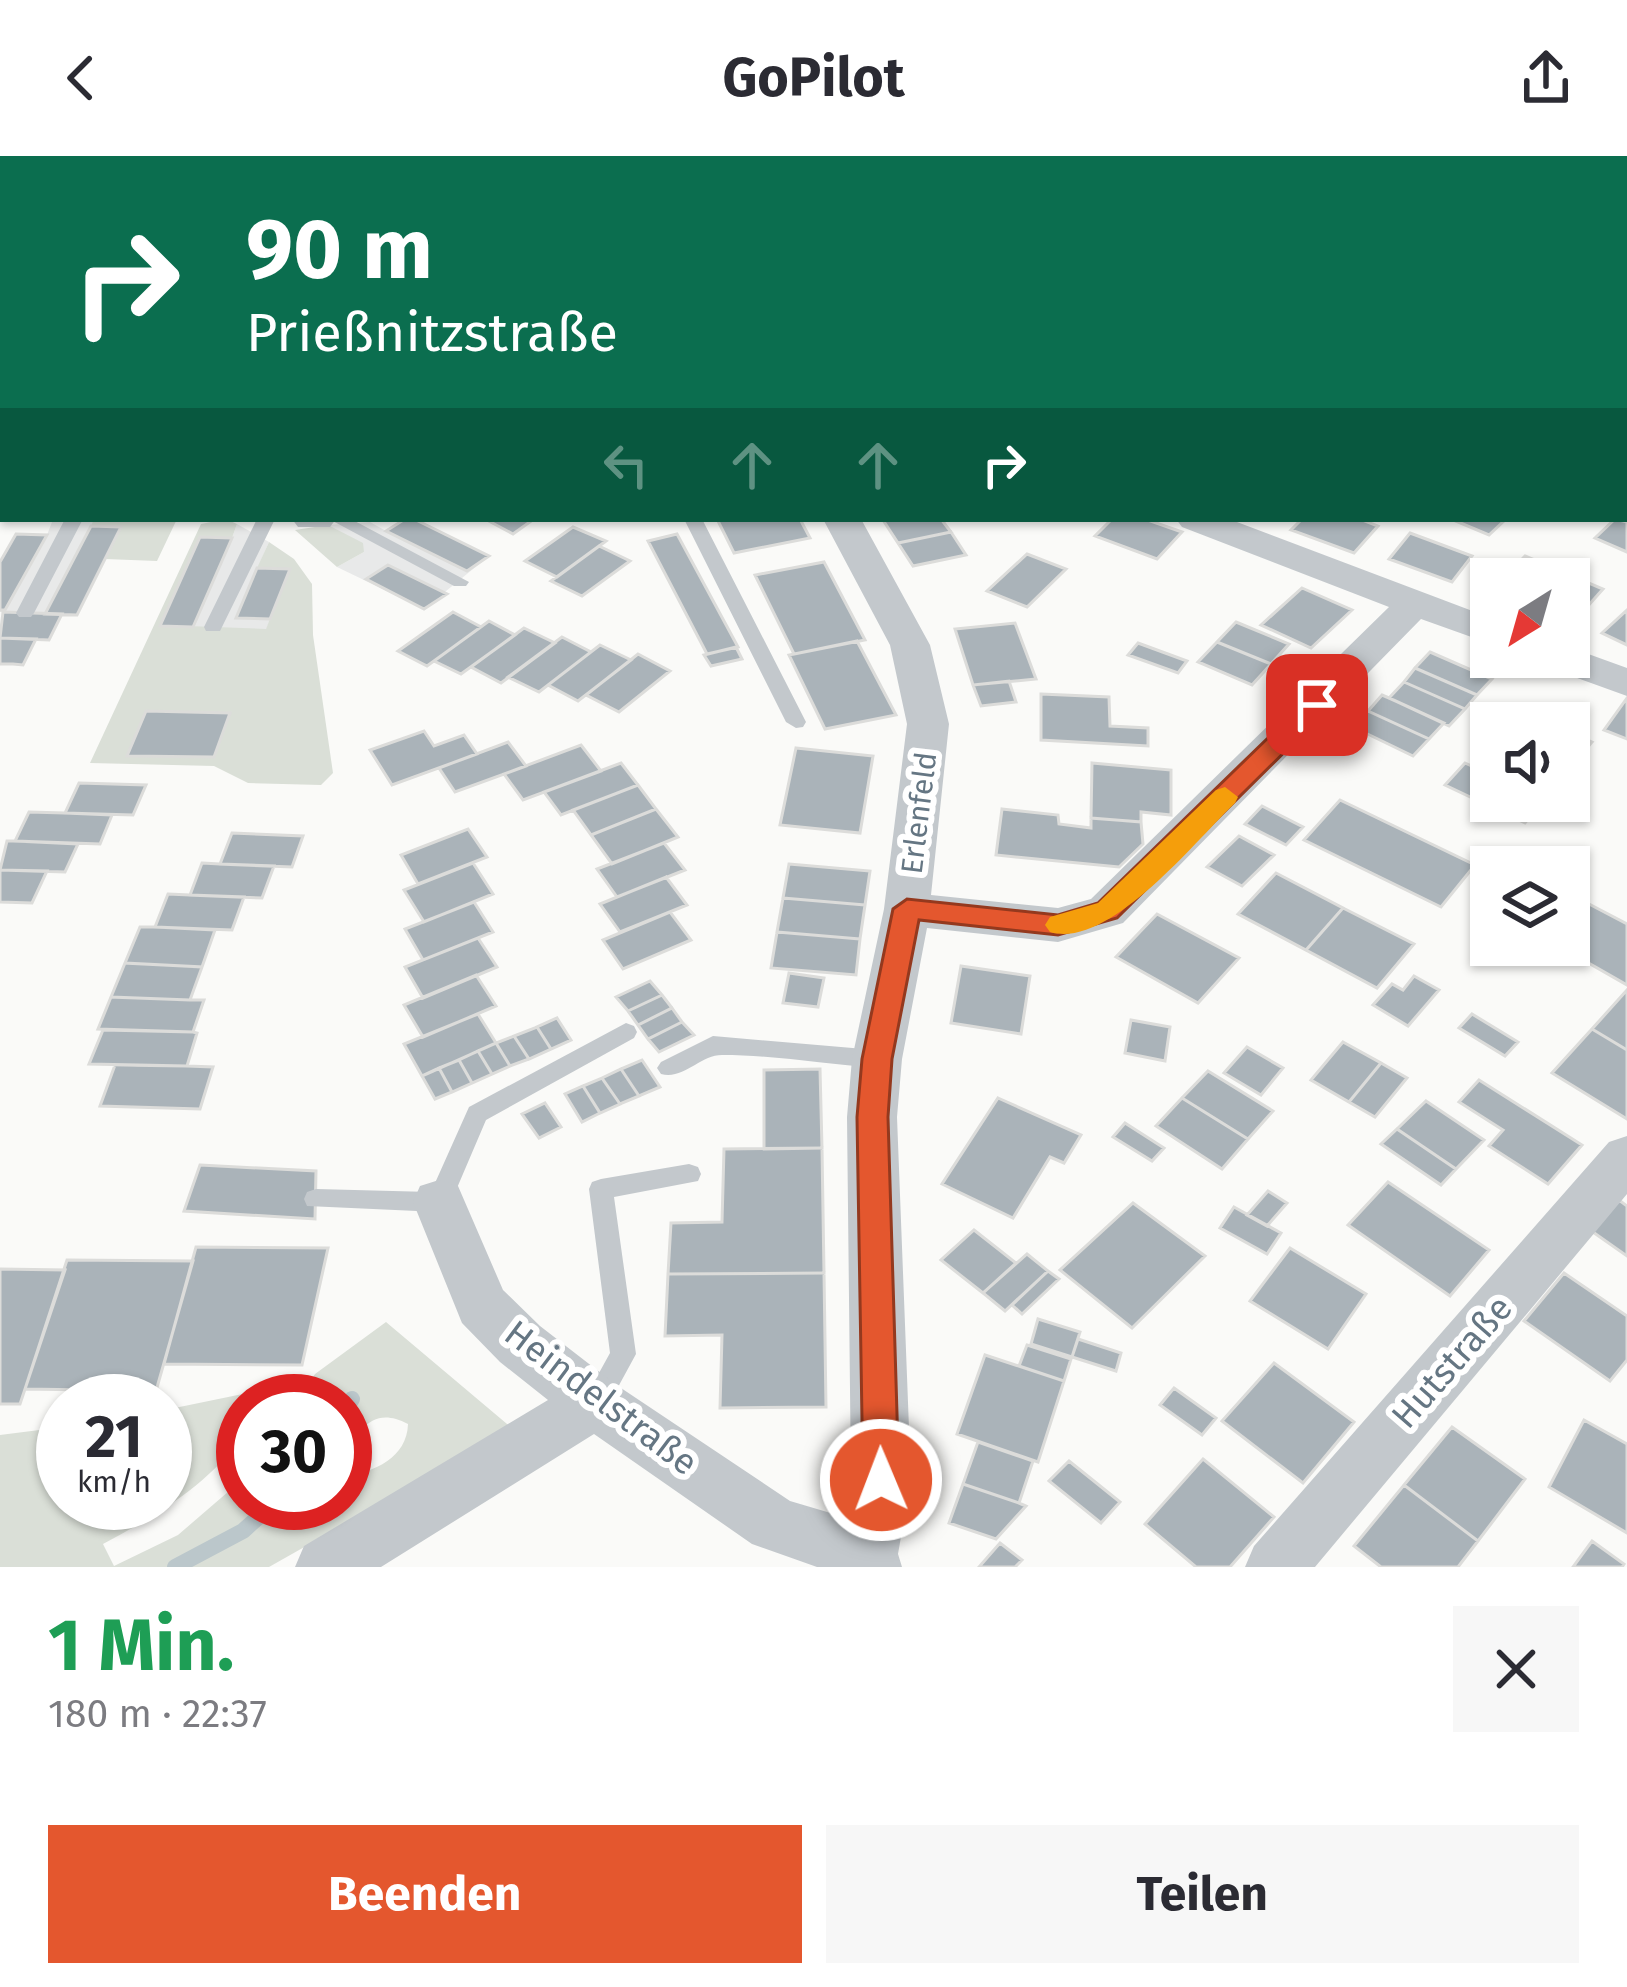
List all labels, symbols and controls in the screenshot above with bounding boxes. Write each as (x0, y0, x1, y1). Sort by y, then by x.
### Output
icon: back (48, 45, 114, 111)
icon: share (1513, 45, 1579, 111)
text: GoPilot (722, 46, 905, 110)
text: 90 m (246, 199, 433, 300)
icon: right (48, 204, 204, 360)
text: Prießnitzstraße (246, 301, 618, 365)
icon: left (593, 432, 659, 498)
icon: ahead (719, 432, 785, 498)
icon: ahead (845, 432, 911, 498)
icon: right (971, 432, 1037, 498)
north arrow (1470, 558, 1590, 678)
map controls (1470, 558, 1590, 966)
pin (1266, 654, 1368, 756)
icon: arrive (1284, 672, 1350, 738)
button: sound (1470, 702, 1590, 822)
street label: Erlenfeld (894, 750, 944, 876)
button: layers (1470, 846, 1590, 966)
street label: Hutstraße (1382, 1287, 1522, 1437)
street label: Heindelstraße (496, 1311, 706, 1485)
speed limit sign: 30 (216, 1374, 372, 1530)
text: 21 (85, 1401, 143, 1473)
position arrow (818, 1417, 944, 1543)
text: km/h (77, 1464, 151, 1500)
text: 1 Min. (48, 1603, 234, 1689)
button: close (1453, 1606, 1579, 1732)
text: 180 m · 22:37 (48, 1691, 267, 1737)
button: Beenden (48, 1825, 802, 1963)
button: Teilen (826, 1825, 1579, 1963)

